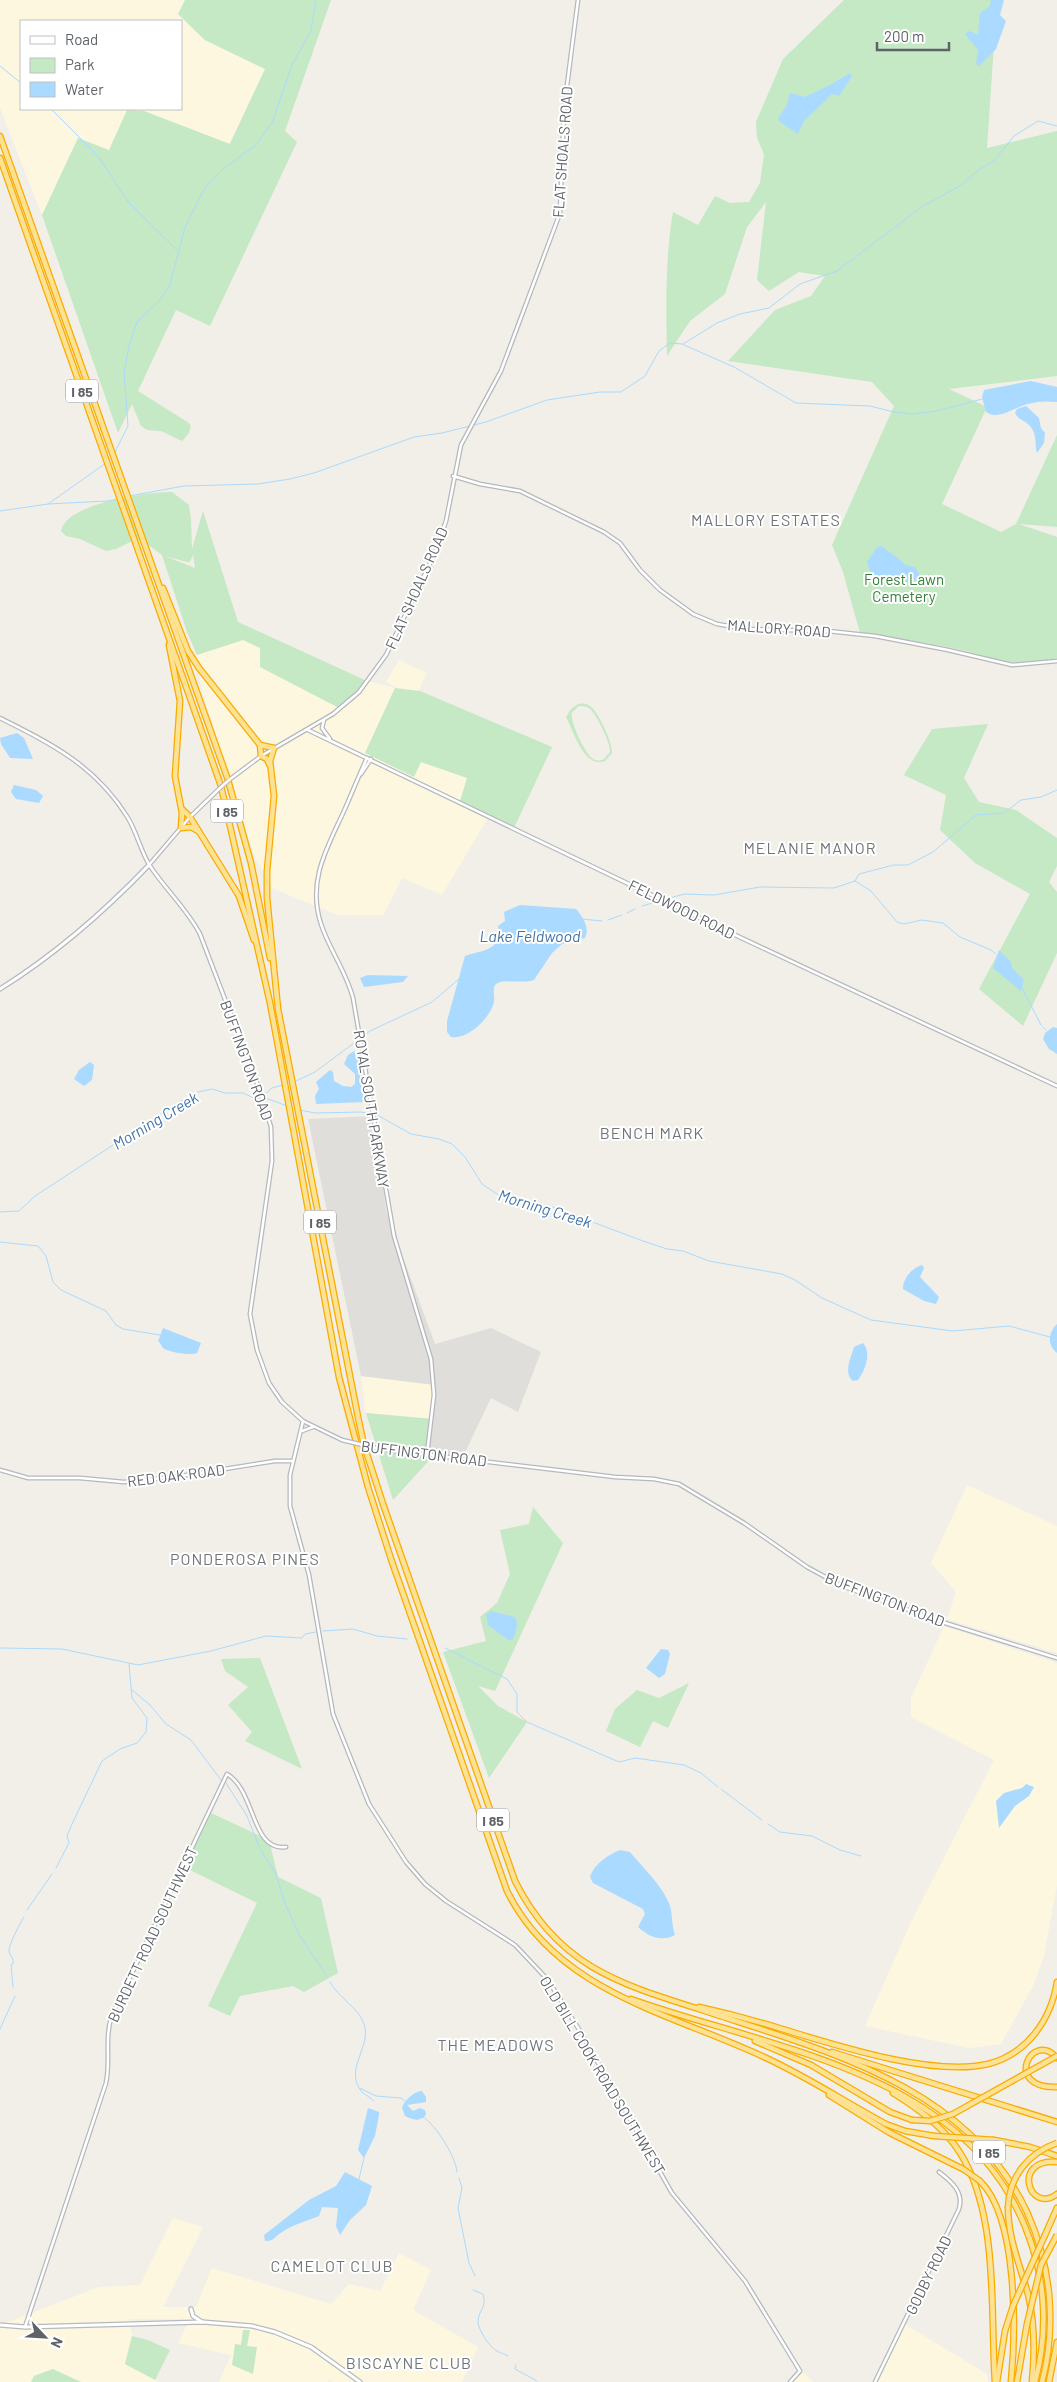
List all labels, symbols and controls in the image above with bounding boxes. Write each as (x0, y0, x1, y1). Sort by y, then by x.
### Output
legend (20, 20, 182, 110)
scale bar (877, 20, 950, 52)
text: 200 m (884, 27, 924, 45)
text: Road (65, 30, 98, 48)
text: Park (65, 55, 95, 73)
text: Water (65, 80, 104, 98)
street label: FLAT SHOALS ROAD (548, 86, 576, 218)
road number: I 85 (66, 380, 98, 402)
district label: MALLORY ESTATES (691, 510, 841, 529)
street label: FLAT SHOALS ROAD (381, 524, 451, 652)
park label: Forest Lawn Cemetery (864, 570, 944, 605)
street label: MALLORY ROAD (727, 615, 831, 641)
road number: I 85 (211, 799, 243, 822)
district label: MELANIE MANOR (743, 838, 877, 857)
street label: FELDWOOD ROAD (626, 876, 738, 942)
water label: Lake Feldwood (480, 926, 581, 945)
street label: BUFFINGTON ROAD (217, 998, 277, 1122)
street label: ROYAL SOUTH PARKWAY (351, 1029, 393, 1189)
water label: Morning Creek (109, 1087, 202, 1153)
district label: BENCH MARK (600, 1123, 704, 1142)
water label: Morning Creek (496, 1185, 594, 1231)
road number: I 85 (304, 1210, 336, 1234)
street label: BUFFINGTON ROAD (360, 1436, 488, 1470)
street label: RED OAK ROAD (126, 1460, 226, 1490)
district label: PONDEROSA PINES (170, 1549, 320, 1568)
street label: BUFFINGTON ROAD (823, 1568, 947, 1630)
road number: I 85 (477, 1808, 509, 1832)
street label: BURDETT ROAD SOUTHWEST (103, 1843, 201, 2025)
street label: OLD BILL COOK ROAD SOUTHWEST (536, 1972, 670, 2178)
district label: THE MEADOWS (437, 2035, 555, 2054)
road number: I 85 (973, 2140, 1005, 2164)
street label: GODBY ROAD (901, 2233, 955, 2317)
district label: CAMELOT CLUB (271, 2256, 393, 2275)
north arrow (20, 2312, 70, 2362)
text: N (48, 2335, 67, 2351)
district label: BISCAYNE CLUB (346, 2353, 472, 2372)

